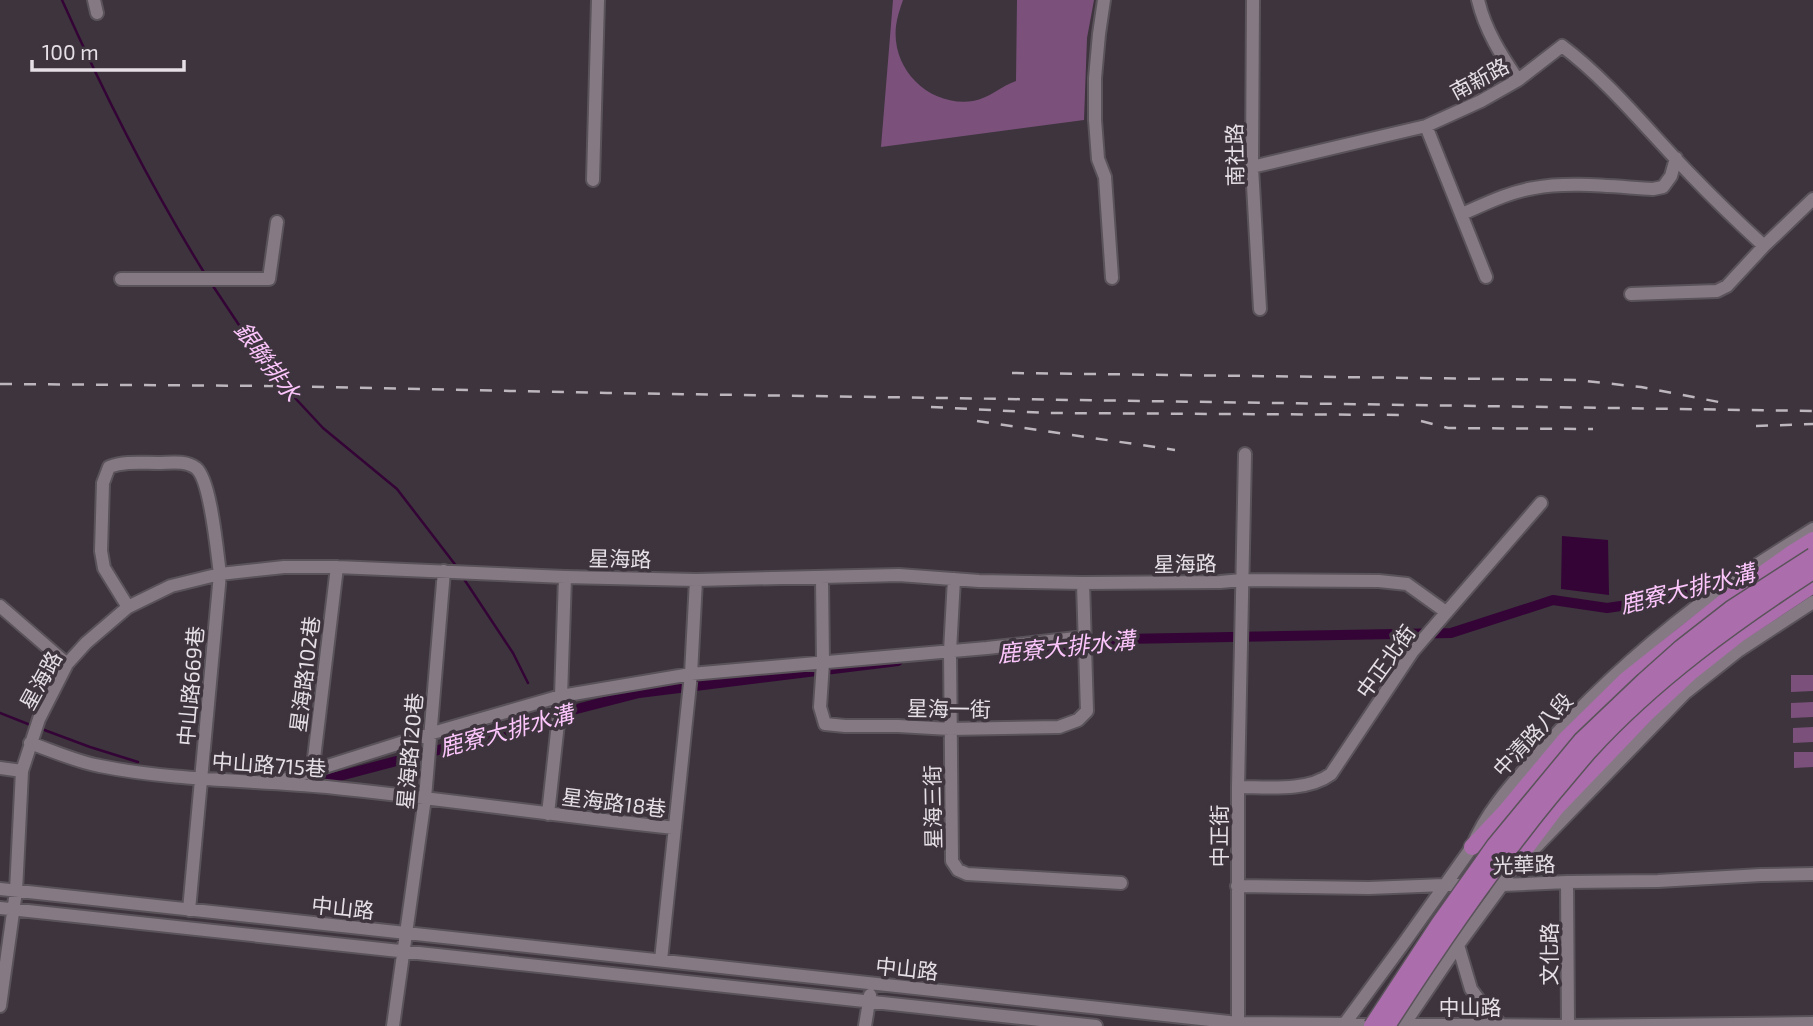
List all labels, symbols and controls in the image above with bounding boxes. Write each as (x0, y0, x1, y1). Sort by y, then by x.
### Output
scale bar (32, 28, 184, 72)
text: 100 m (42, 39, 99, 64)
street label: 南新路 (1445, 52, 1513, 104)
street label: 南社路 (1221, 123, 1247, 187)
water label: 銀聯排水 (229, 316, 307, 407)
street label: 星海路 (588, 545, 652, 571)
street label: 星海路 (1153, 550, 1217, 576)
water label: 鹿寮大排水溝 (1617, 557, 1760, 618)
street label: 星海路102巷 (284, 614, 324, 734)
street label: 中正北街 (1350, 620, 1420, 702)
street label: 中山路669巷 (172, 625, 208, 747)
water label: 鹿寮大排水溝 (996, 625, 1139, 667)
street label: 星海路 (14, 646, 66, 714)
street label: 中清路八段 (1487, 687, 1577, 781)
street label: 星海路120巷 (391, 692, 427, 810)
street label: 星海一街 (907, 695, 991, 721)
water label: 鹿寮大排水溝 (436, 698, 579, 761)
street label: 中山路715巷 (211, 748, 327, 780)
street label: 星海三街 (919, 765, 945, 849)
street label: 星海路18巷 (560, 783, 668, 821)
street label: 中正街 (1206, 805, 1231, 868)
street label: 光華路 (1492, 850, 1556, 878)
street label: 中山路 (310, 891, 376, 923)
street label: 文化路 (1536, 923, 1561, 986)
street label: 中山路 (874, 952, 940, 984)
street label: 中山路 (1439, 994, 1502, 1019)

